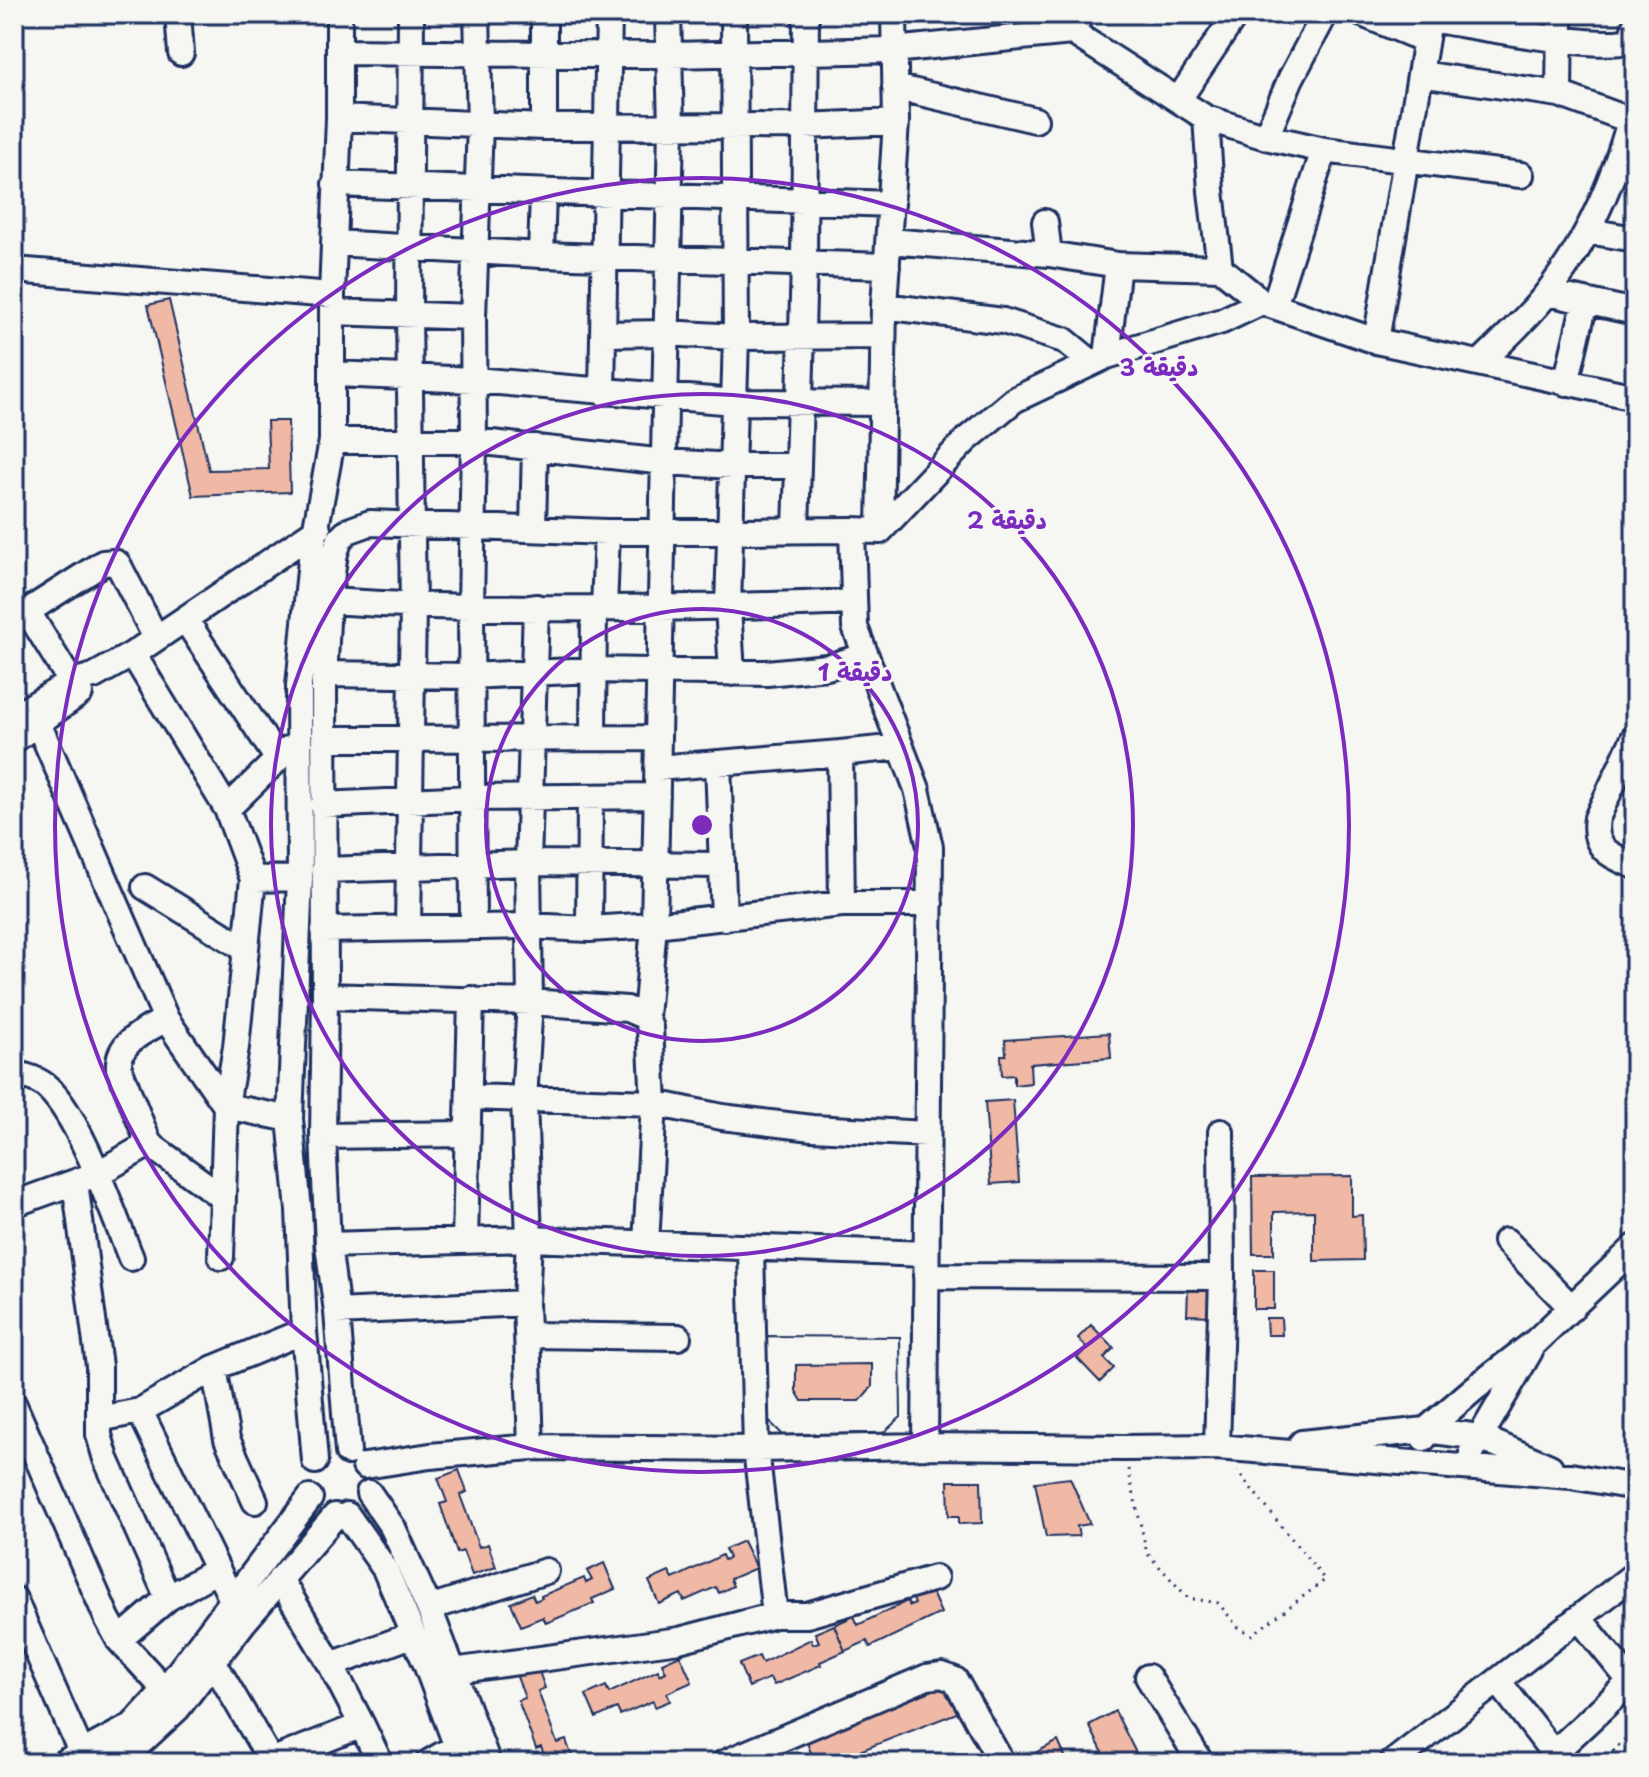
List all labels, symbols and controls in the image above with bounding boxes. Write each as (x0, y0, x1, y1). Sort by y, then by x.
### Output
text: 3 دقيقة (1120, 348, 1198, 384)
text: 2 دقيقة (967, 501, 1047, 537)
text: 1 دقيقة (818, 653, 892, 689)
centre of rings (688, 811, 716, 839)

